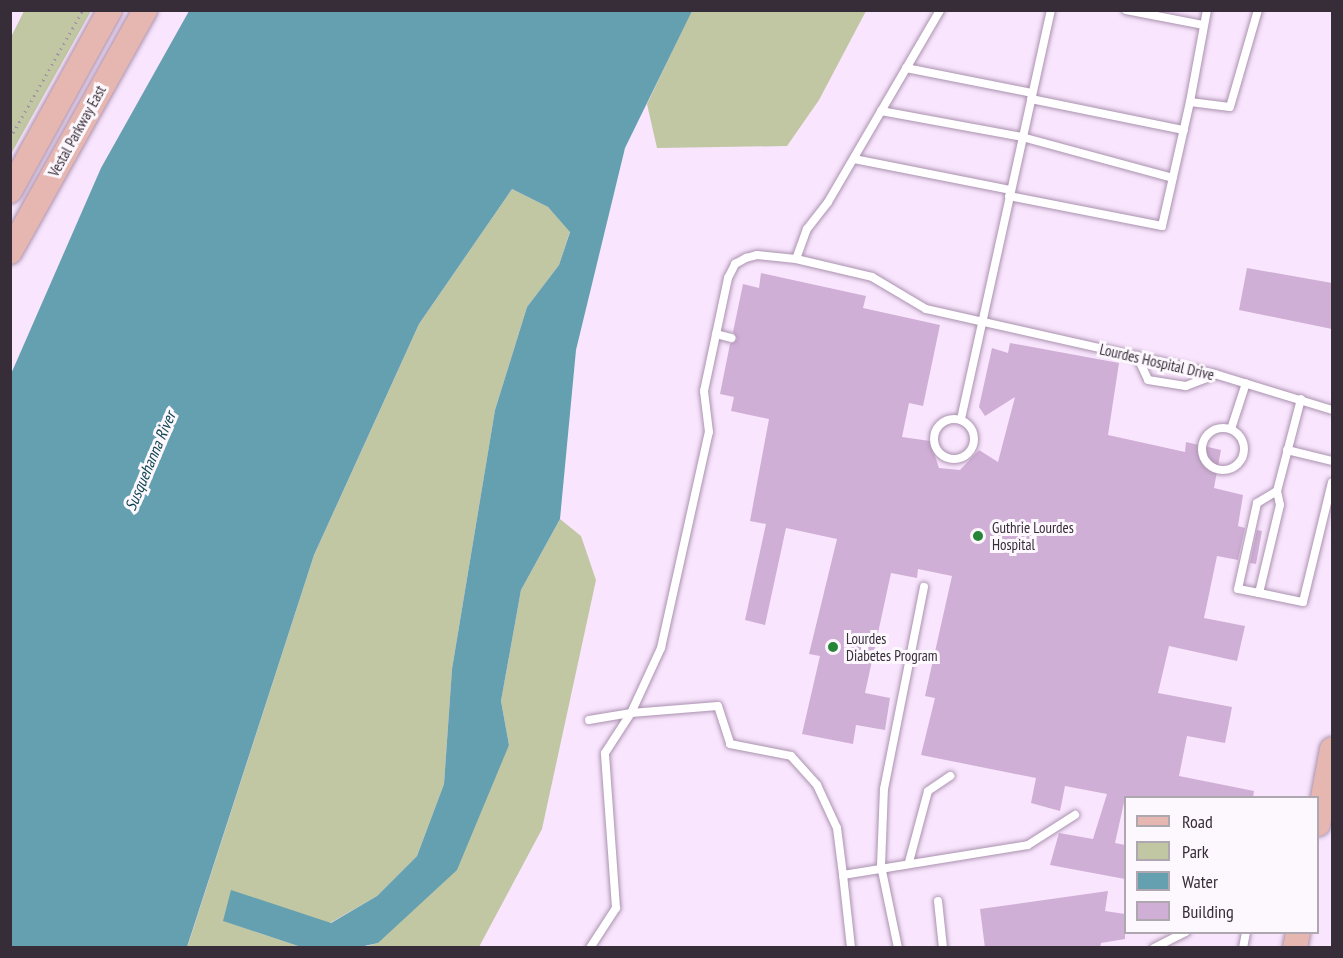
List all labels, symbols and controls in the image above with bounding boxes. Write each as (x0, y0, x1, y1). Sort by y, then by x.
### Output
street label: Vestal Parkway East (44, 82, 110, 180)
street label: Lourdes Hospital Drive (1098, 340, 1216, 384)
water label: Susquehanna River (121, 409, 179, 513)
place label: Guthrie Lourdes Hospital (992, 518, 1074, 553)
marker: Guthrie Lourdes Hospital (969, 527, 987, 545)
place label: Lourdes Diabetes Program (846, 629, 938, 664)
marker: Lourdes Diabetes Program (824, 638, 842, 656)
legend (1124, 796, 1319, 934)
text: Road (1182, 810, 1213, 833)
text: Park (1182, 840, 1209, 863)
text: Water (1182, 870, 1218, 893)
text: Building (1182, 900, 1234, 923)

